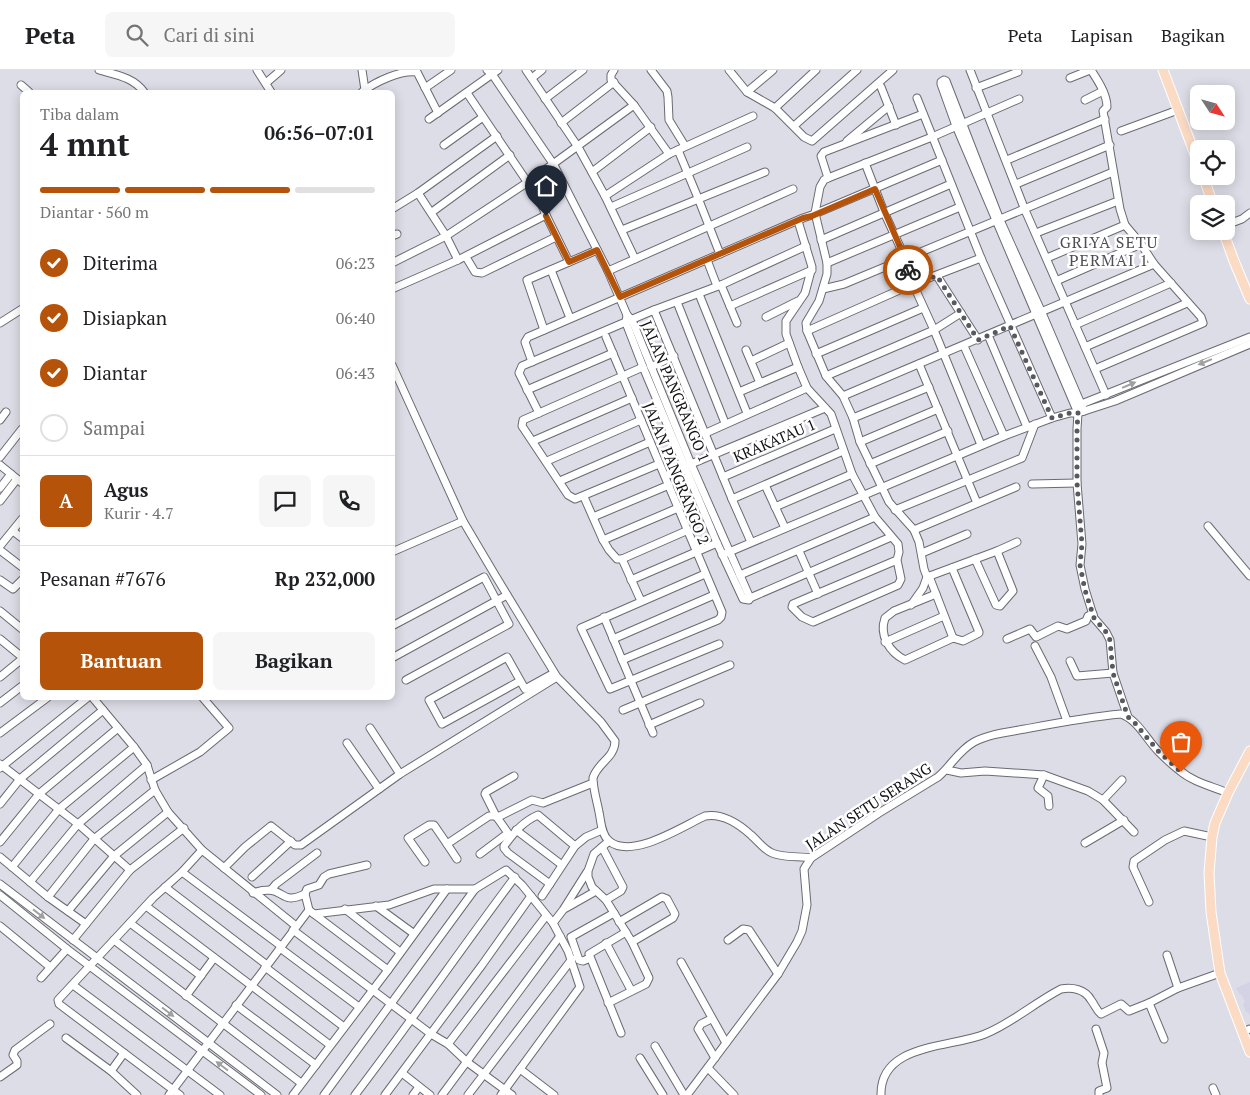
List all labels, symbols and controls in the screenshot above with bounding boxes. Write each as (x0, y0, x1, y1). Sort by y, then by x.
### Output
search box (105, 12, 455, 57)
text: Peta (25, 19, 75, 51)
icon: search (123, 21, 151, 49)
text: Cari di sini (163, 22, 255, 47)
text: Peta (1008, 23, 1043, 47)
text: Lapisan (1071, 23, 1133, 47)
text: Bagikan (1161, 23, 1225, 47)
north arrow (1190, 85, 1235, 130)
map controls (1190, 85, 1235, 240)
text: Tiba dalam (40, 103, 119, 125)
text: 06:56–07:01 (264, 120, 375, 145)
text: 4 mnt (40, 123, 130, 165)
button: locate (1190, 140, 1235, 185)
pin (525, 165, 567, 216)
icon: home (532, 172, 560, 200)
button: layers (1190, 195, 1235, 240)
text: Diantar · 560 m (40, 201, 149, 223)
district label: GRIYA SETU PERMAI 1 (1060, 231, 1158, 271)
courier (883, 245, 933, 295)
icon: check (40, 249, 68, 277)
text: Diterima (83, 250, 158, 275)
text: 06:23 (336, 252, 375, 274)
icon: bike (894, 256, 922, 284)
icon: check (40, 304, 68, 332)
text: Disiapkan (83, 305, 167, 330)
text: 06:40 (336, 307, 375, 329)
street label: JALAN PANGRANGO 1 (637, 317, 715, 465)
icon: check (40, 359, 68, 387)
one-way arrow (1198, 359, 1212, 367)
text: Diantar (83, 360, 147, 385)
text: 06:43 (336, 362, 375, 384)
one-way arrow (1122, 381, 1136, 389)
street label: JALAN PANGRANGO 2 (639, 399, 715, 547)
street label: KRAKATAU 1 (730, 414, 818, 466)
text: Sampai (83, 415, 145, 440)
button: chat (259, 475, 311, 527)
button: phone (323, 475, 375, 527)
text: Agus (104, 477, 148, 502)
text: A (59, 488, 73, 513)
text: Kurir · 4.7 (104, 502, 174, 524)
text: Pesanan #7676 (40, 566, 166, 591)
text: Rp 232,000 (275, 566, 375, 591)
button: Bantuan (40, 632, 203, 690)
button: Bagikan (213, 632, 375, 690)
pin (1160, 721, 1202, 772)
icon: bag (1167, 728, 1195, 756)
street label: JALAN SETU SERANG (801, 757, 935, 854)
one-way arrow (32, 908, 45, 919)
one-way arrow (161, 1007, 175, 1017)
one-way arrow (216, 1060, 229, 1071)

